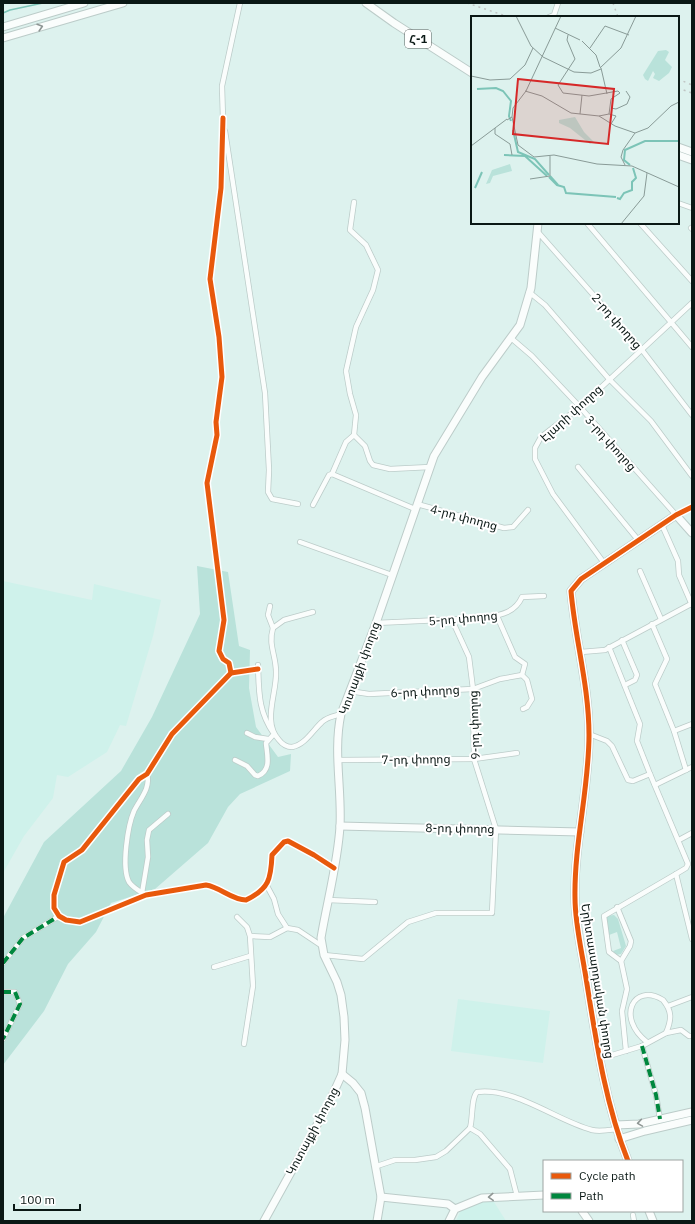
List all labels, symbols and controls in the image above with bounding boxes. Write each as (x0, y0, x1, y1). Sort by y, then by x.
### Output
inset map (471, 16, 679, 224)
one-way arrow (37, 23, 44, 32)
road number: Հ-1 (405, 30, 431, 48)
street label: 2-րդ փողոց (589, 290, 645, 352)
street label: Էլարի փողոց (537, 381, 605, 445)
street label: 3-րդ փողոց (582, 412, 640, 474)
street label: 4-րդ փողոց (429, 501, 499, 533)
street label: 5-րդ փողոց (428, 608, 498, 628)
street label: Կոտայքի փողոց (335, 619, 383, 717)
street label: 6-րդ փողոց (390, 682, 460, 700)
street label: 9-րդ փողոց (465, 690, 483, 760)
street label: 7-րդ փողոց (381, 751, 451, 767)
street label: 8-րդ փողոց (425, 820, 495, 836)
street label: Երիտասարդական փողոց (578, 902, 618, 1060)
street label: Կոտայքի փողոց (282, 1084, 342, 1178)
one-way arrow (637, 1118, 644, 1127)
legend (543, 1160, 683, 1212)
text: Cycle path (579, 1168, 636, 1183)
scale bar (14, 1186, 80, 1212)
text: Path (579, 1188, 604, 1203)
text: 100 m (20, 1192, 55, 1207)
one-way arrow (488, 1193, 494, 1202)

